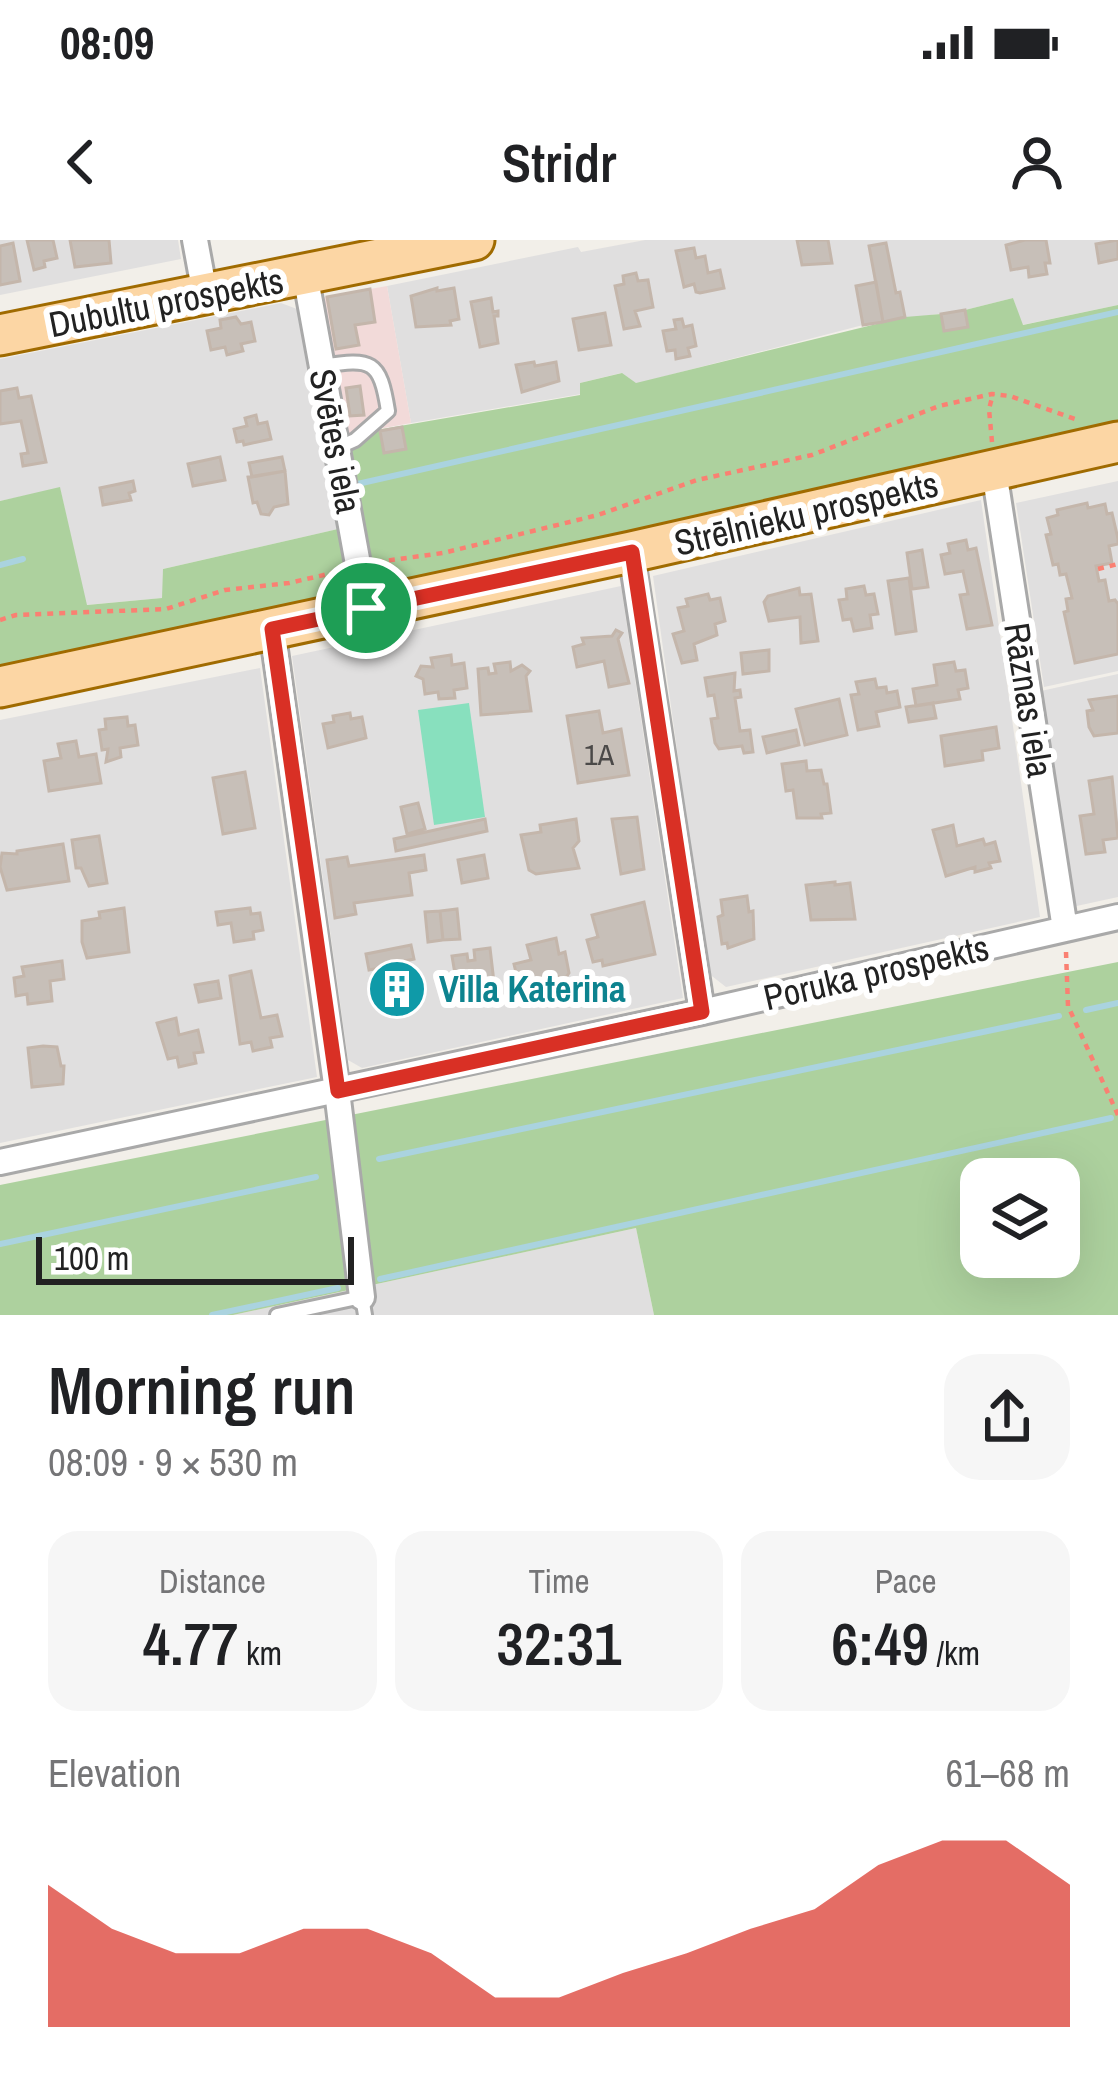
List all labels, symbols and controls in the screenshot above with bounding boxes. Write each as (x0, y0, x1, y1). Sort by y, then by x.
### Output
text: 08:09 (60, 12, 154, 73)
text: Stridr (502, 126, 616, 199)
icon: back (48, 129, 114, 195)
icon: person (1004, 129, 1070, 195)
street label: Dubultu prospekts (45, 256, 287, 348)
street label: Svētes iela (299, 365, 373, 517)
street label: Strēlnieku prospekts (669, 459, 943, 567)
pin (315, 557, 417, 659)
icon: arrive (333, 575, 399, 641)
street label: Rāznas iela (993, 619, 1065, 781)
house number: 1A (584, 734, 615, 774)
street label: Poruka prospekts (759, 923, 993, 1021)
building icon: Villa Katerina (366, 958, 428, 1020)
place label: Villa Katerina (439, 965, 626, 1013)
map controls (960, 1158, 1080, 1278)
button: layers (960, 1158, 1080, 1278)
scale bar (36, 1231, 354, 1284)
text: 100 m (54, 1236, 129, 1280)
text: Morning run (48, 1346, 356, 1435)
button: share (944, 1354, 1070, 1480)
text: 08:09 · 9 × 530 m (48, 1436, 298, 1488)
text: Distance (159, 1559, 266, 1603)
text: Time (528, 1559, 590, 1603)
text: Pace (875, 1559, 937, 1603)
text: 4.77 (143, 1603, 238, 1684)
text: 32:31 (497, 1603, 621, 1684)
text: 6:49 (831, 1603, 929, 1684)
text: km (238, 1631, 282, 1675)
text: /km (929, 1631, 980, 1675)
text: Elevation (48, 1747, 181, 1799)
text: 61–68 m (946, 1747, 1070, 1799)

